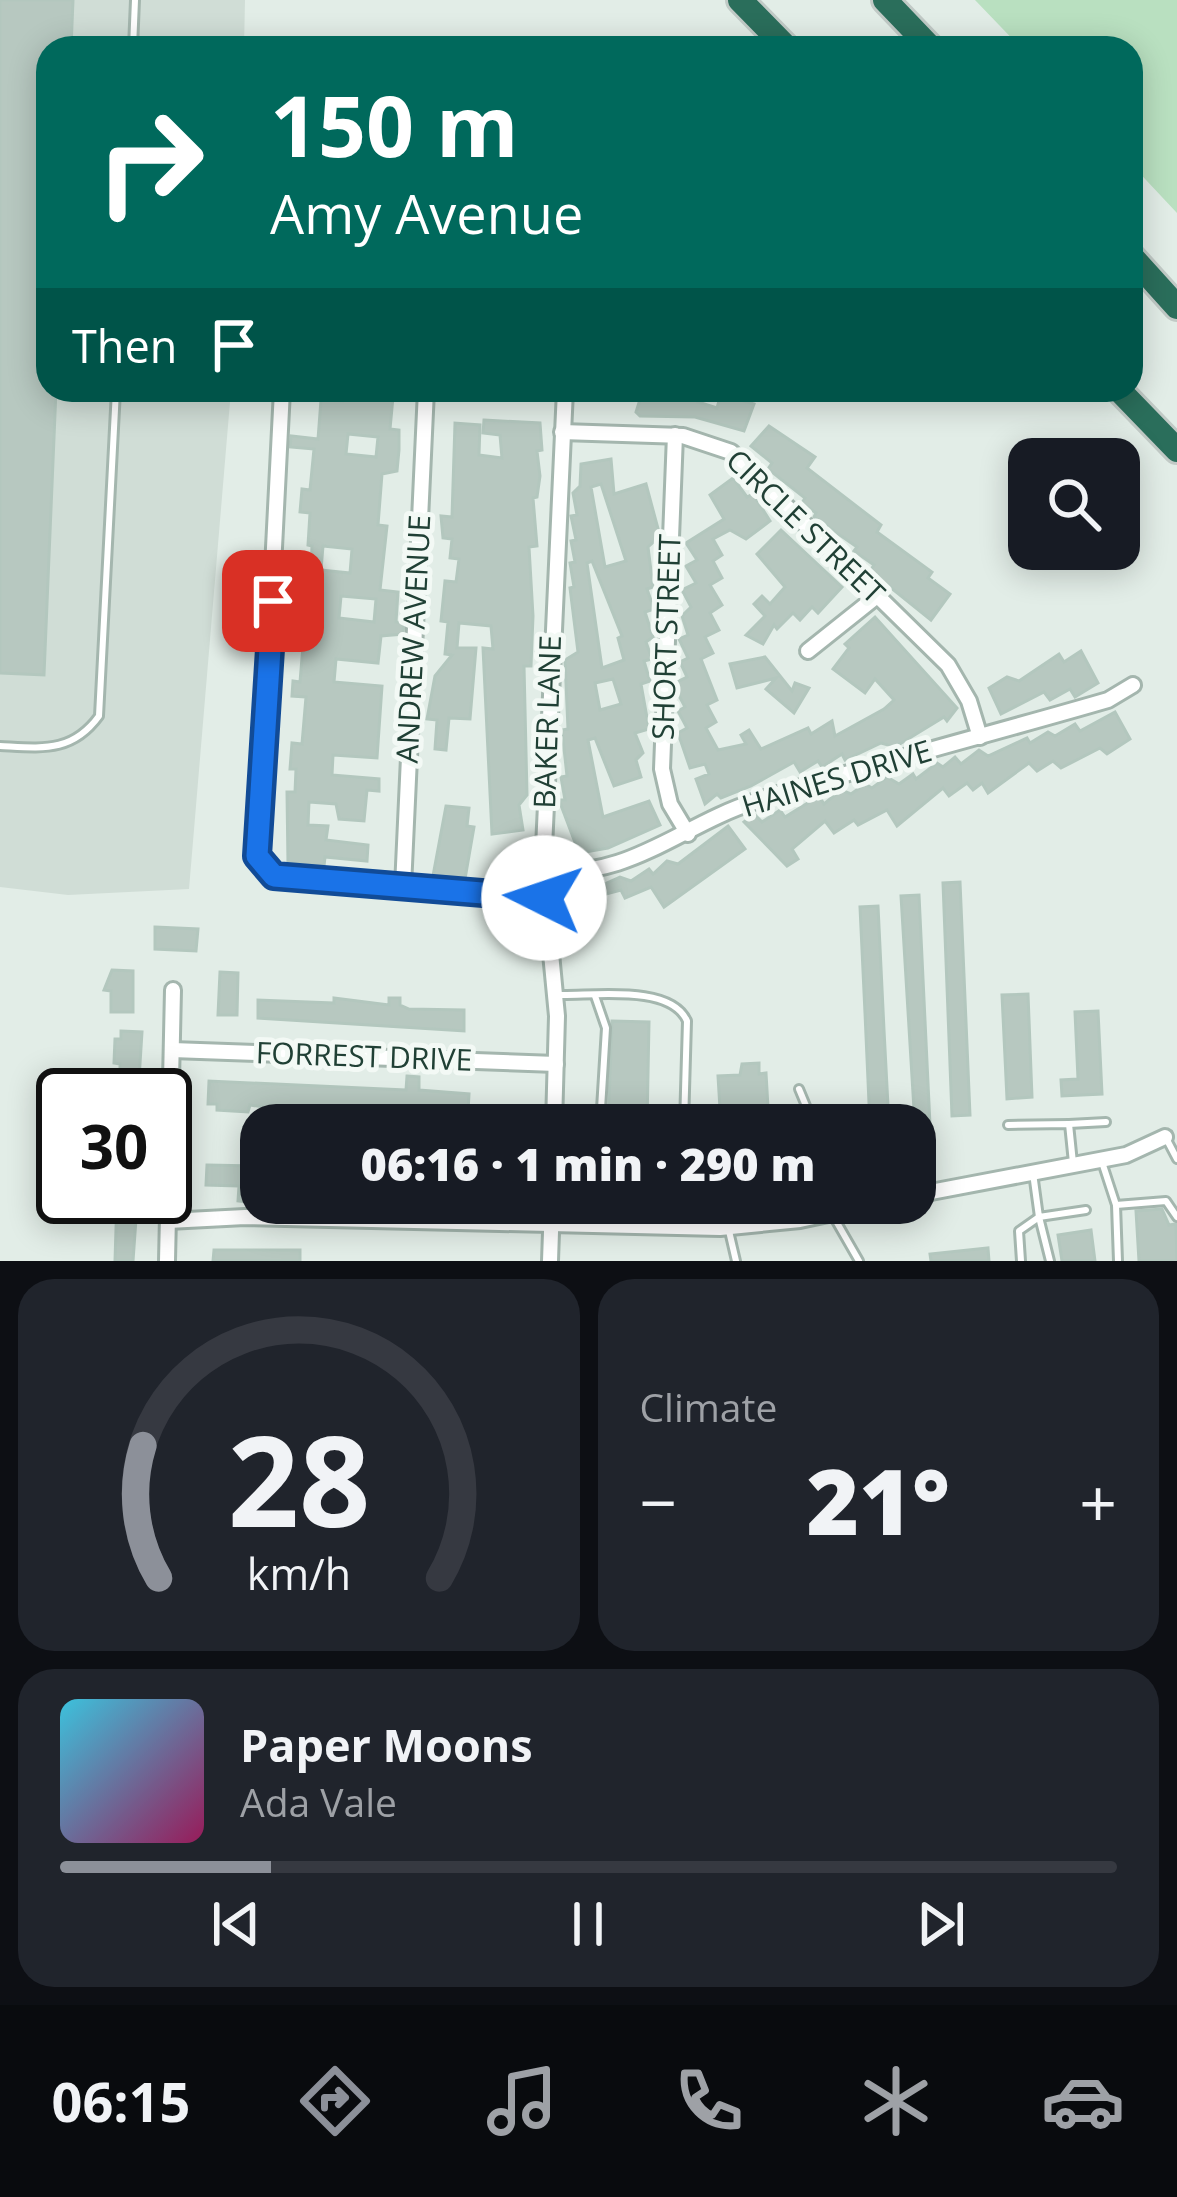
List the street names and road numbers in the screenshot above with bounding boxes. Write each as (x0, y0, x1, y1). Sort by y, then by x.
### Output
street label: CIRCLE STREET (718, 440, 895, 613)
street label: ANDREW AVENUE (386, 514, 439, 764)
street label: SHORT STREET (641, 533, 690, 741)
street label: BAKER LANE (523, 634, 570, 809)
street label: HAINES DRIVE (737, 729, 936, 826)
street label: FORREST DRIVE (255, 1031, 473, 1080)

